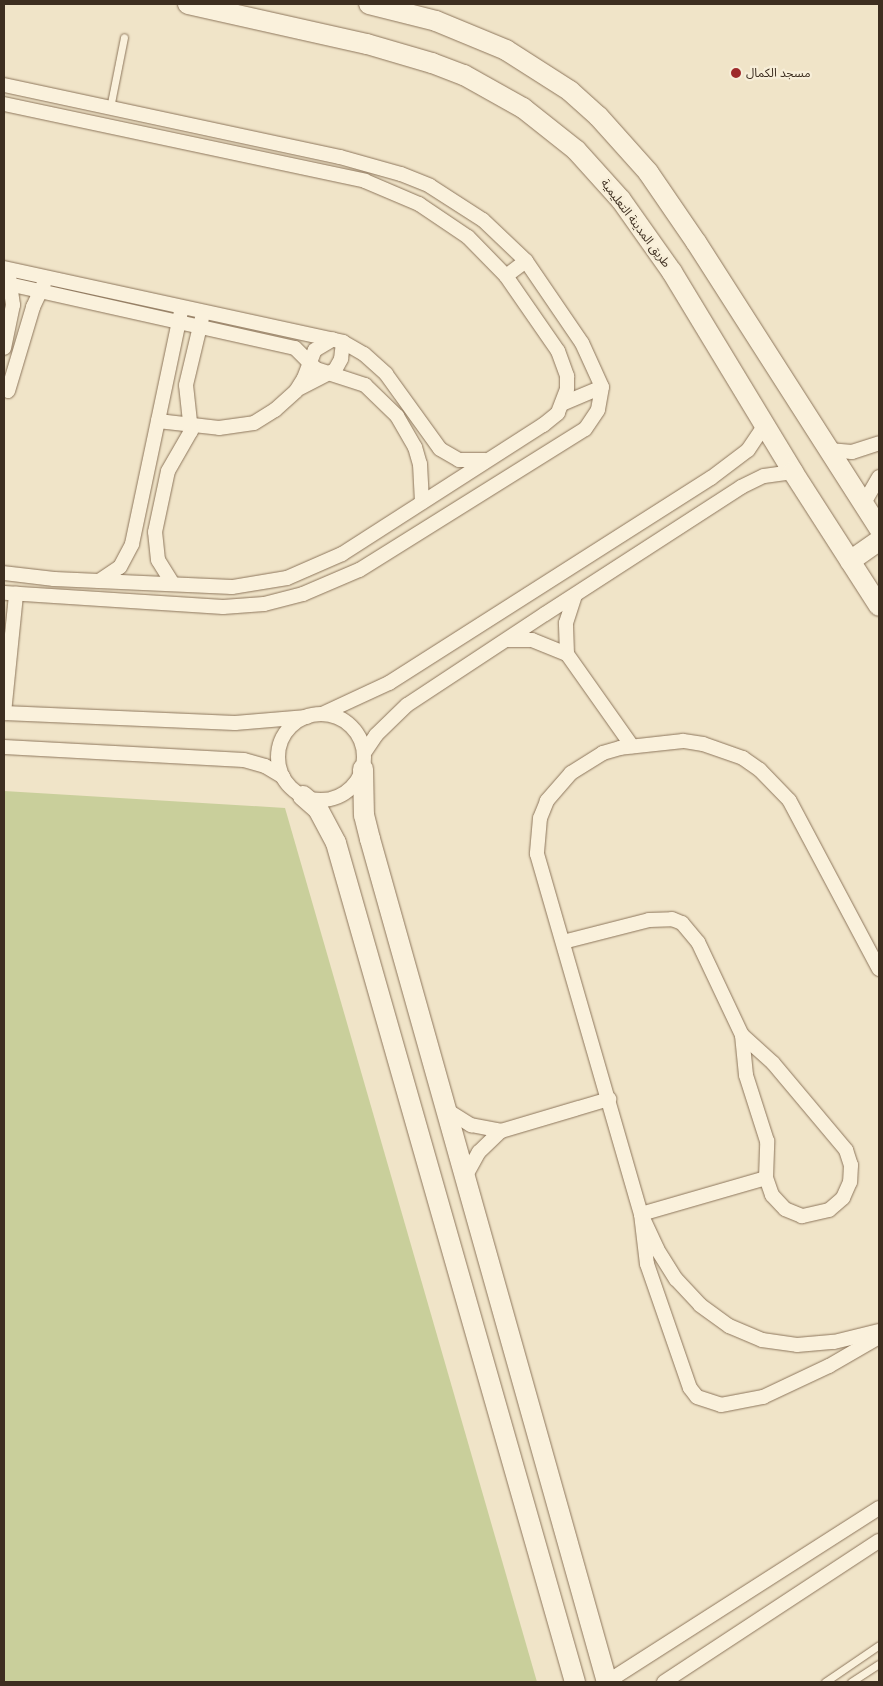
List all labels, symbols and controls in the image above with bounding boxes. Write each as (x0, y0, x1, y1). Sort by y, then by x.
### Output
place label: مسجد الكمال (746, 66, 810, 80)
marker: مسجد الكمال (730, 67, 742, 79)
street label: طريق المدينة التعليمية (598, 176, 674, 270)

